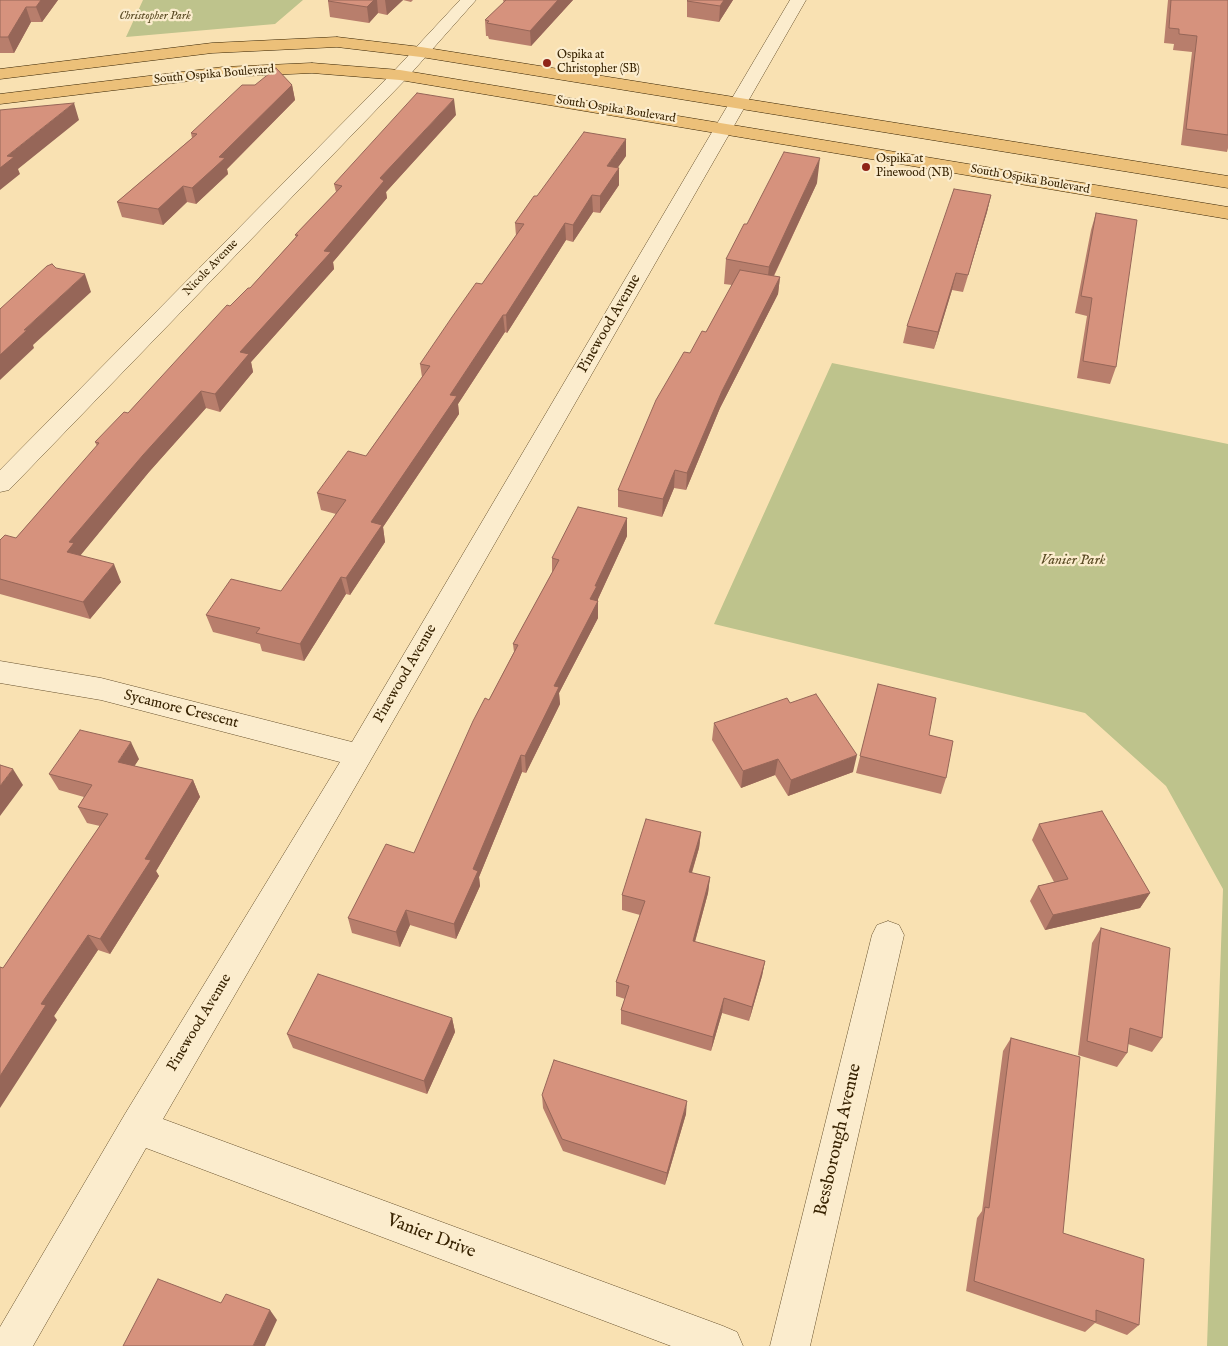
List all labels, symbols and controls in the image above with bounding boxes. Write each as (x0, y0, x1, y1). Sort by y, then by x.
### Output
park label: Christopher Park (119, 10, 191, 24)
place label: Ospika at Christopher (SB) (557, 49, 640, 77)
marker: Ospika at Christopher (SB) (541, 57, 553, 69)
street label: South Ospika Boulevard (153, 63, 275, 87)
street label: South Ospika Boulevard (555, 93, 677, 127)
place label: Ospika at Pinewood (NB) (876, 153, 953, 181)
marker: Ospika at Pinewood (NB) (860, 161, 872, 173)
street label: South Ospika Boulevard (969, 162, 1091, 198)
street label: Nicole Avenue (180, 237, 242, 299)
street label: Pinewood Avenue (575, 272, 645, 376)
park label: Vanier Park (1040, 552, 1106, 570)
street label: Pinewood Avenue (371, 622, 441, 726)
street label: Sycamore Crescent (122, 687, 240, 733)
street label: Pinewood Avenue (164, 971, 236, 1075)
street label: Bessborough Avenue (811, 1062, 867, 1218)
street label: Vanier Drive (384, 1210, 478, 1264)

